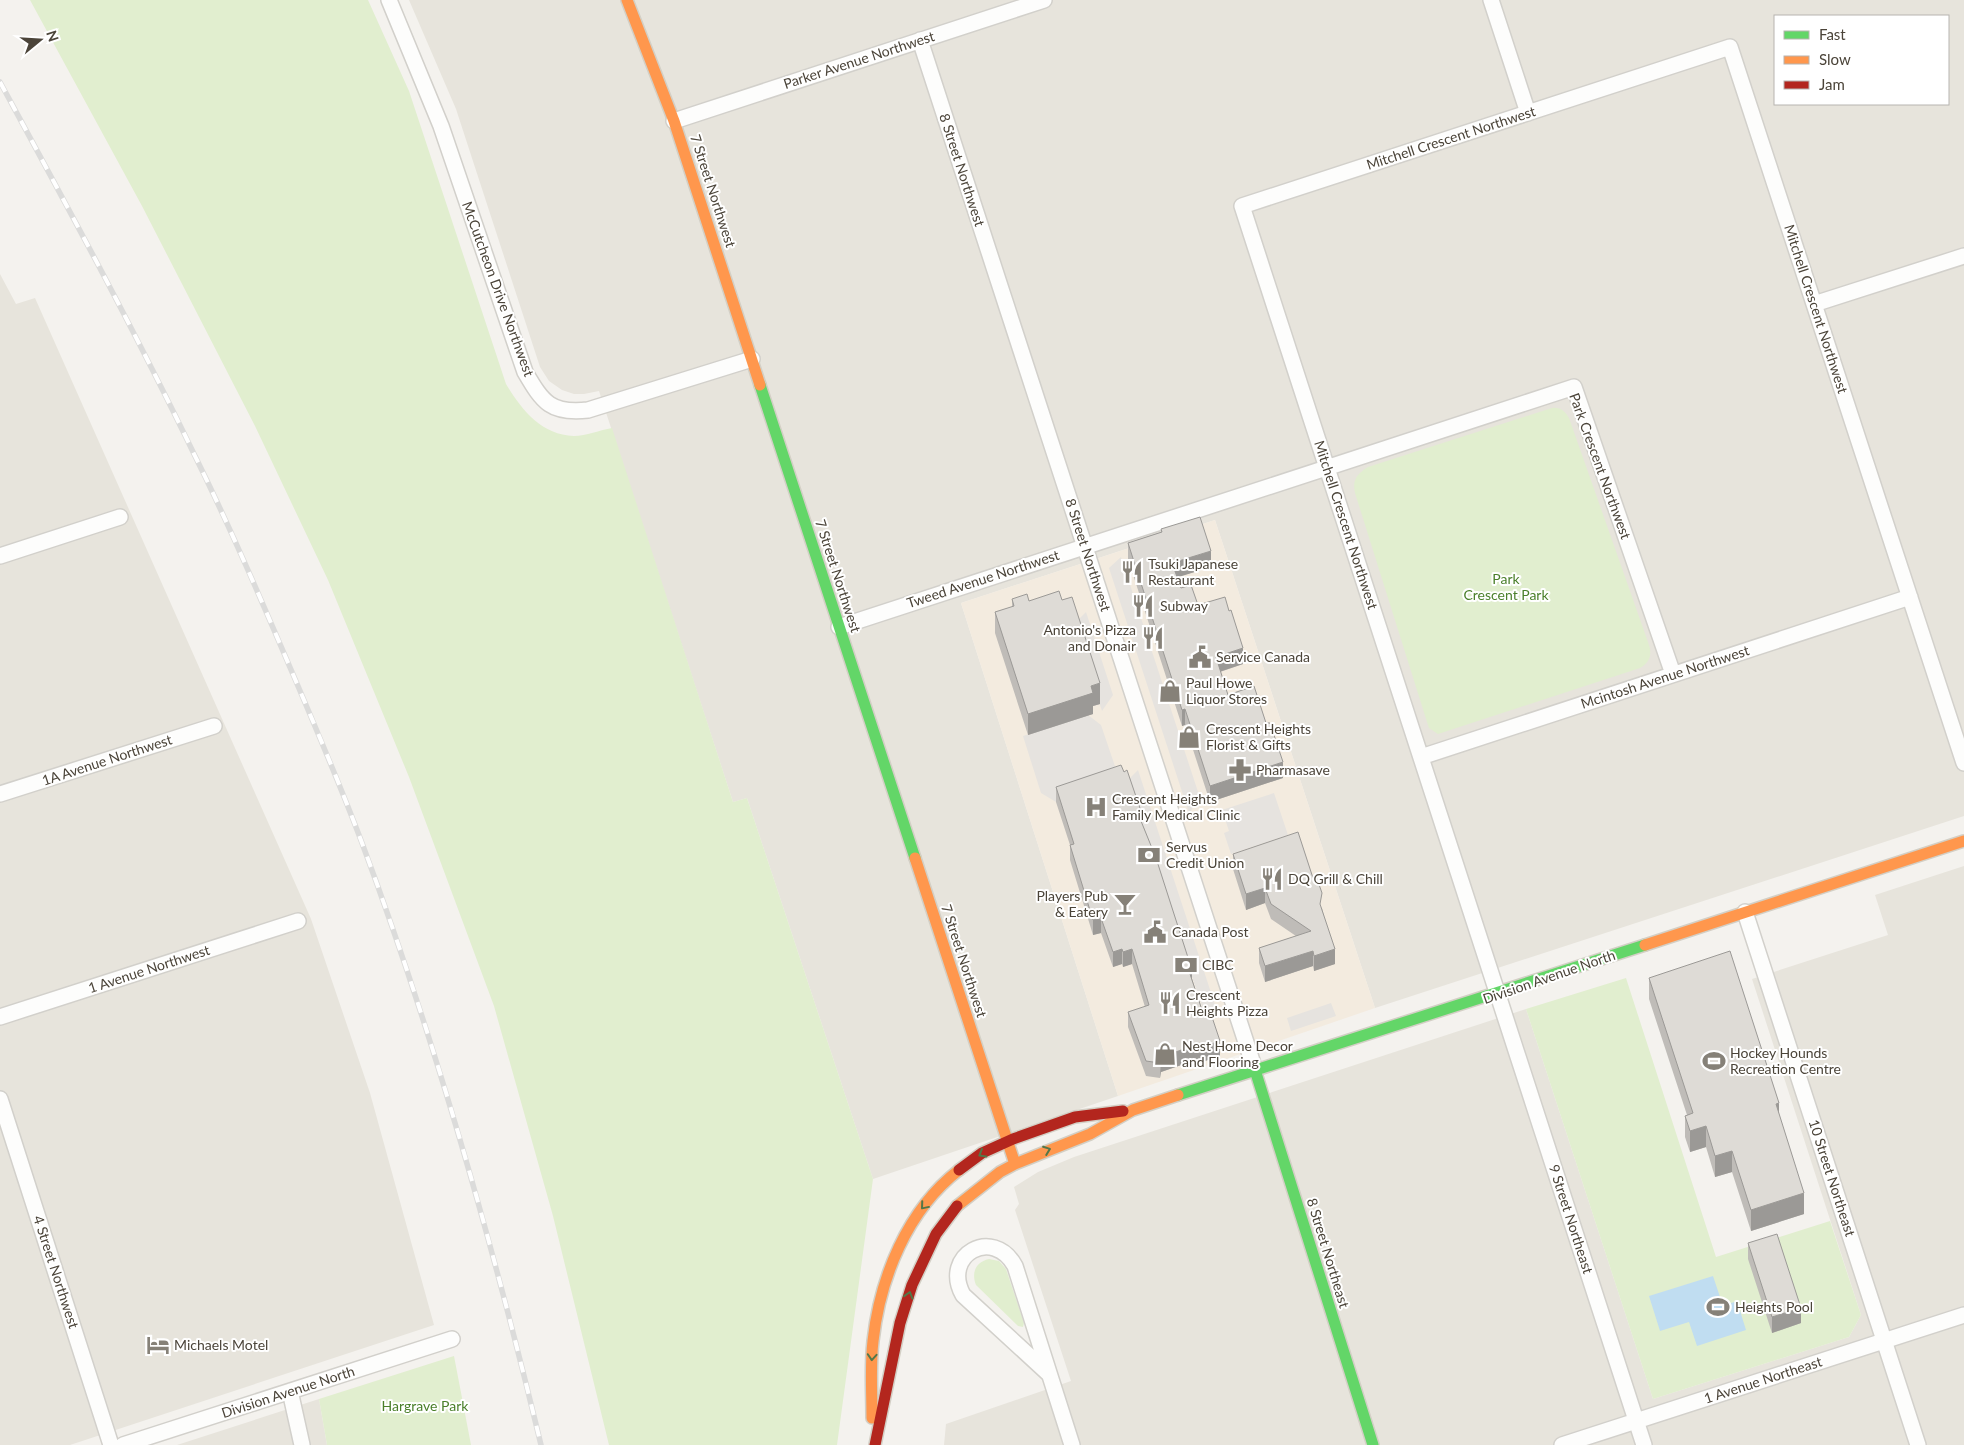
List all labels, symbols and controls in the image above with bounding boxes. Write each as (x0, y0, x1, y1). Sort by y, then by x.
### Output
north arrow (15, 15, 65, 65)
legend (1774, 15, 1949, 105)
text: Fast (1819, 25, 1846, 43)
street label: Parker Avenue Northwest (781, 27, 937, 92)
text: N (43, 28, 63, 44)
text: Slow (1819, 50, 1851, 68)
text: Jam (1819, 75, 1845, 93)
street label: Mitchell Crescent Northwest (1364, 102, 1538, 173)
street label: 8 Street Northwest (936, 111, 989, 229)
street label: 7 Street Northwest (687, 132, 740, 250)
street label: McCutcheon Drive Northwest (459, 199, 538, 379)
street label: Mitchell Crescent Northwest (1781, 222, 1852, 396)
street label: Park Crescent Northwest (1566, 390, 1635, 541)
street label: Mitchell Crescent Northwest (1311, 438, 1382, 612)
street label: 8 Street Northwest (1062, 496, 1115, 614)
street label: 7 Street Northwest (812, 517, 865, 635)
street label: Tweed Avenue Northwest (904, 546, 1061, 611)
place label: Tsuki Japanese Restaurant (1148, 555, 1238, 588)
restaurant icon: Tsuki Japanese Restaurant (1119, 559, 1145, 585)
park label: Park Crescent Park (1463, 570, 1549, 603)
restaurant icon: Subway (1130, 593, 1156, 619)
place label: Subway (1160, 597, 1209, 614)
place label: Antonio's Pizza and Donair (1043, 621, 1136, 654)
restaurant icon: Antonio's Pizza and Donair (1140, 625, 1166, 651)
street label: Mcintosh Avenue Northwest (1578, 641, 1751, 712)
public building icon: Service Canada (1187, 644, 1213, 670)
place label: Service Canada (1216, 648, 1310, 665)
place label: Paul Howe Liquor Stores (1186, 674, 1267, 707)
shop icon: Paul Howe Liquor Stores (1157, 678, 1183, 704)
place label: Crescent Heights Florist & Gifts (1206, 720, 1311, 753)
shop icon: Crescent Heights Florist & Gifts (1176, 724, 1202, 750)
street label: 1A Avenue Northwest (40, 730, 174, 789)
pharmacy icon: Pharmasave (1227, 757, 1253, 783)
place label: Pharmasave (1256, 761, 1330, 778)
place label: Crescent Heights Family Medical Clinic (1112, 790, 1241, 823)
hospital icon: Crescent Heights Family Medical Clinic (1083, 794, 1109, 820)
place label: Servus Credit Union (1166, 838, 1244, 871)
bank icon: Servus Credit Union (1136, 842, 1162, 868)
restaurant icon: DQ Grill & Chill (1259, 866, 1285, 892)
place label: DQ Grill & Chill (1288, 870, 1383, 887)
place label: Players Pub & Eatery (1036, 887, 1109, 920)
bar icon: Players Pub & Eatery (1112, 891, 1138, 917)
street label: 7 Street Northwest (938, 902, 991, 1020)
public building icon: Canada Post (1142, 919, 1168, 945)
place label: Canada Post (1172, 923, 1249, 940)
street label: 1 Avenue Northwest (86, 941, 212, 996)
street label: Division Avenue North (1480, 946, 1617, 1007)
bank icon: CIBC (1173, 952, 1199, 978)
place label: CIBC (1202, 956, 1234, 973)
place label: Crescent Heights Pizza (1186, 986, 1268, 1019)
restaurant icon: Crescent Heights Pizza (1157, 990, 1183, 1016)
place label: Nest Home Decor and Flooring (1182, 1037, 1293, 1070)
shop icon: Nest Home Decor and Flooring (1152, 1041, 1178, 1067)
place label: Hockey Hounds Recreation Centre (1730, 1044, 1841, 1077)
sports icon: Hockey Hounds Recreation Centre (1701, 1048, 1727, 1074)
street label: 10 Street Northeast (1806, 1117, 1859, 1239)
one-way arrow (1042, 1146, 1050, 1156)
one-way arrow (978, 1148, 987, 1158)
street label: 9 Street Northeast (1546, 1162, 1597, 1276)
street label: 8 Street Northeast (1304, 1196, 1353, 1310)
one-way arrow (921, 1200, 930, 1209)
street label: 4 Street Northwest (30, 1213, 83, 1331)
one-way arrow (903, 1292, 913, 1300)
sports icon: Heights Pool (1705, 1294, 1731, 1320)
place label: Heights Pool (1735, 1298, 1813, 1315)
hotel icon: Michaels Motel (145, 1332, 171, 1358)
place label: Michaels Motel (174, 1336, 268, 1353)
street label: 1 Avenue Northeast (1702, 1352, 1824, 1407)
one-way arrow (867, 1353, 878, 1361)
street label: Division Avenue North (219, 1362, 357, 1421)
park label: Hargrave Park (382, 1397, 469, 1414)

